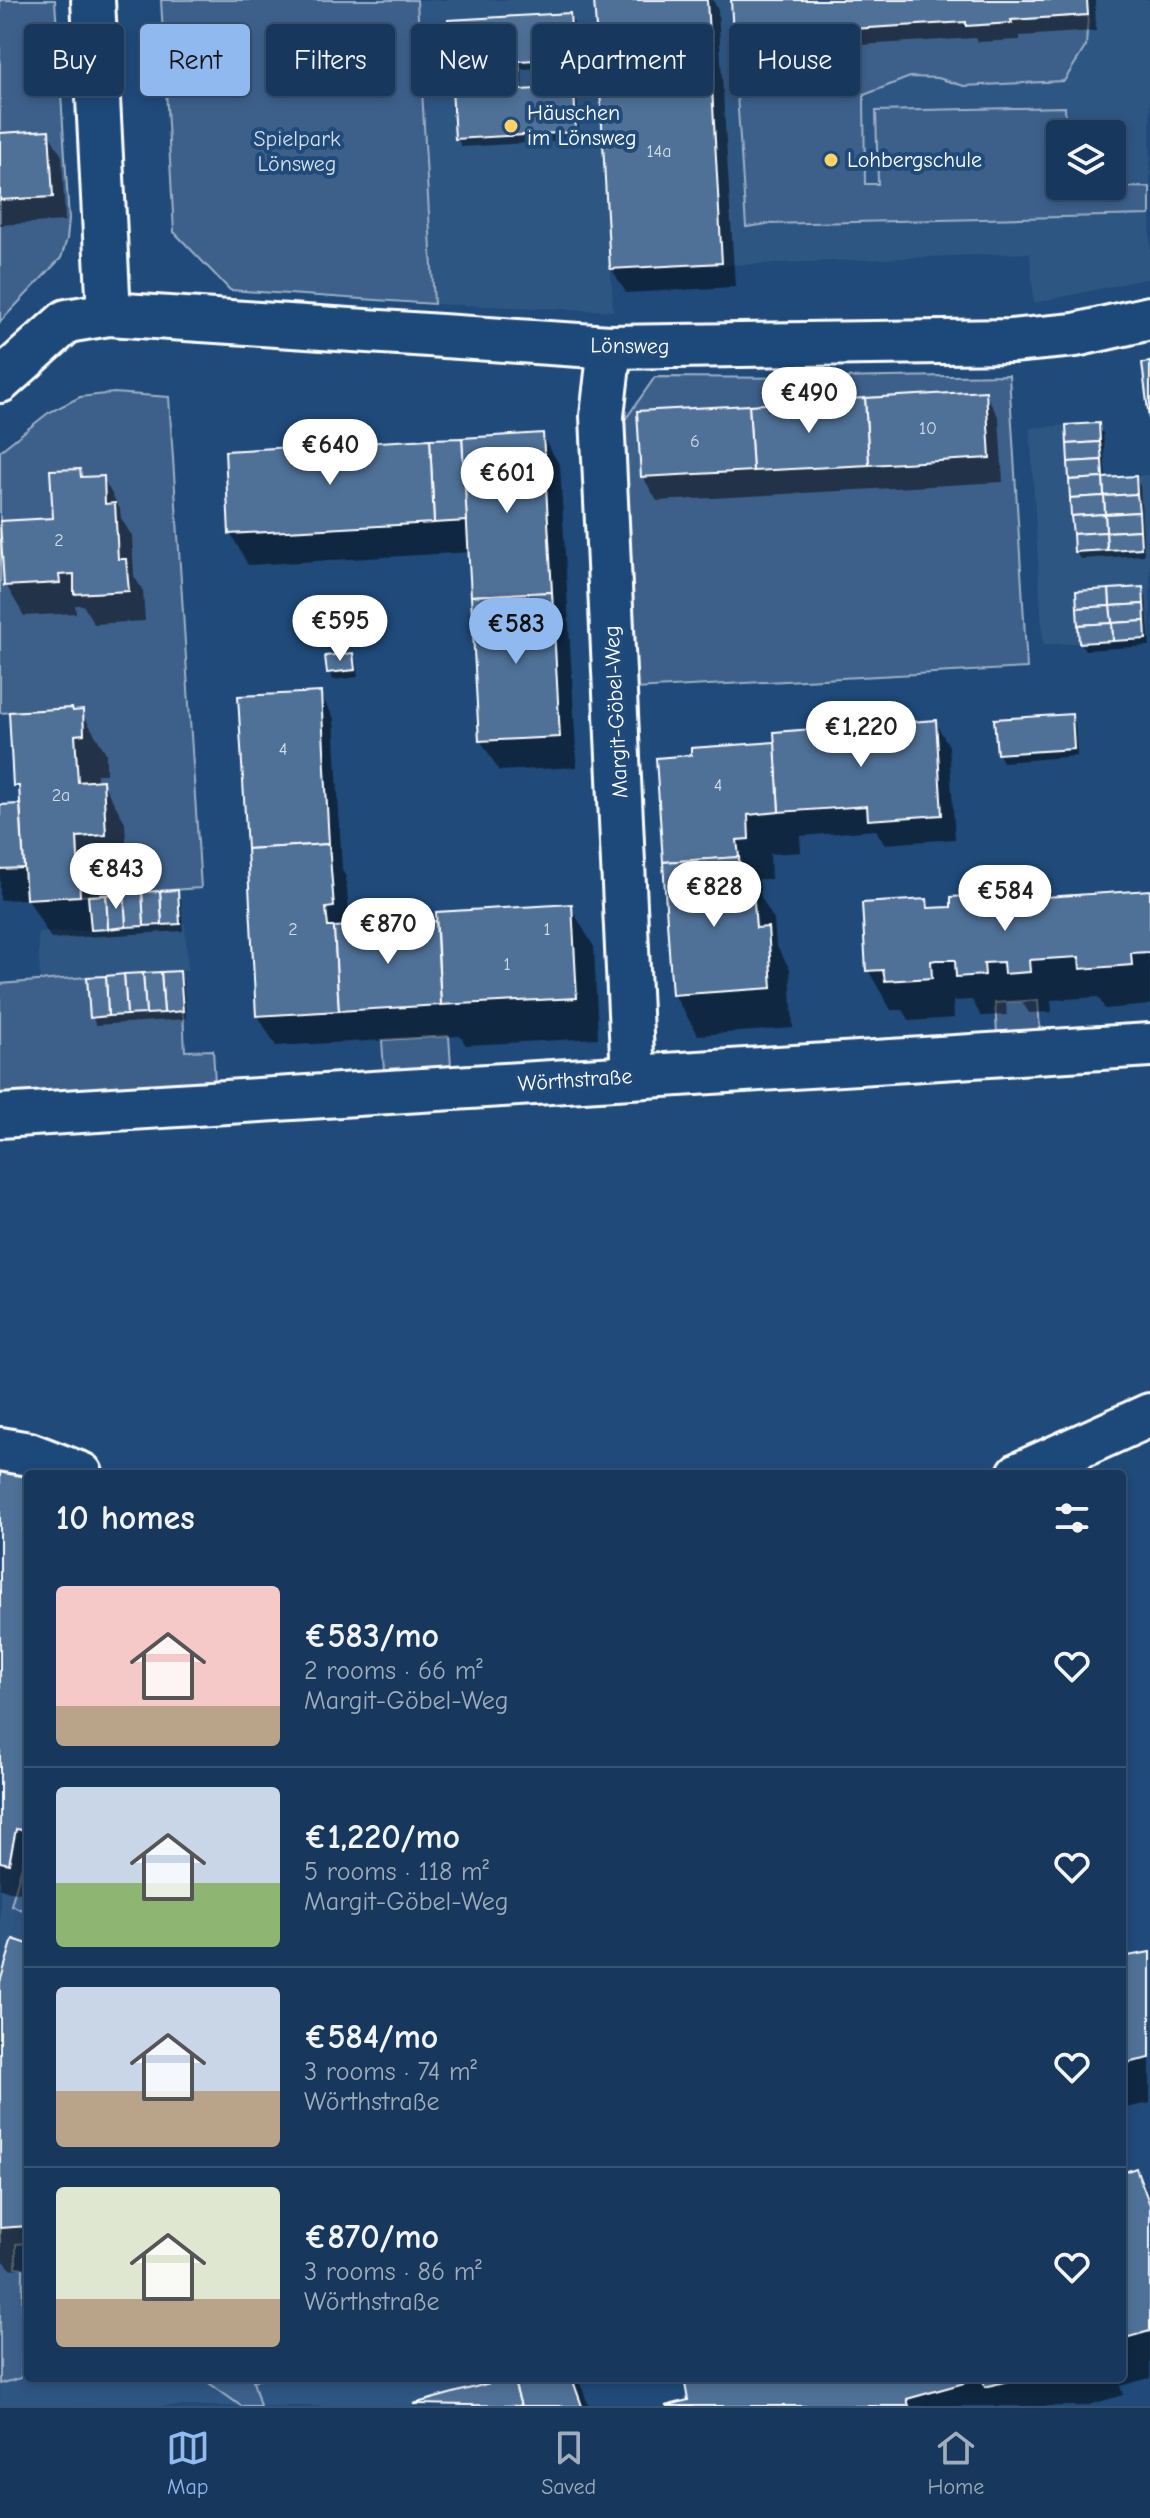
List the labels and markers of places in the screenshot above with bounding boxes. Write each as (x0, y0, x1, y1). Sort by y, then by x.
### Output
place label: Häuschen im Lönsweg (527, 100, 637, 151)
marker: Häuschen im Lönsweg (502, 117, 520, 135)
place label: Lohbergschule (847, 147, 982, 173)
marker: Lohbergschule (822, 151, 840, 169)
pin: €490 (762, 367, 856, 435)
pin: €640 (283, 419, 377, 487)
pin: €601 (460, 447, 554, 515)
pin: €595 (293, 595, 387, 663)
pin: €583 (469, 598, 563, 666)
pin: €1,220 (796, 701, 926, 769)
pin: €843 (69, 843, 163, 911)
pin: €828 (667, 861, 761, 929)
pin: €584 (958, 865, 1052, 933)
pin: €870 (341, 898, 435, 966)

